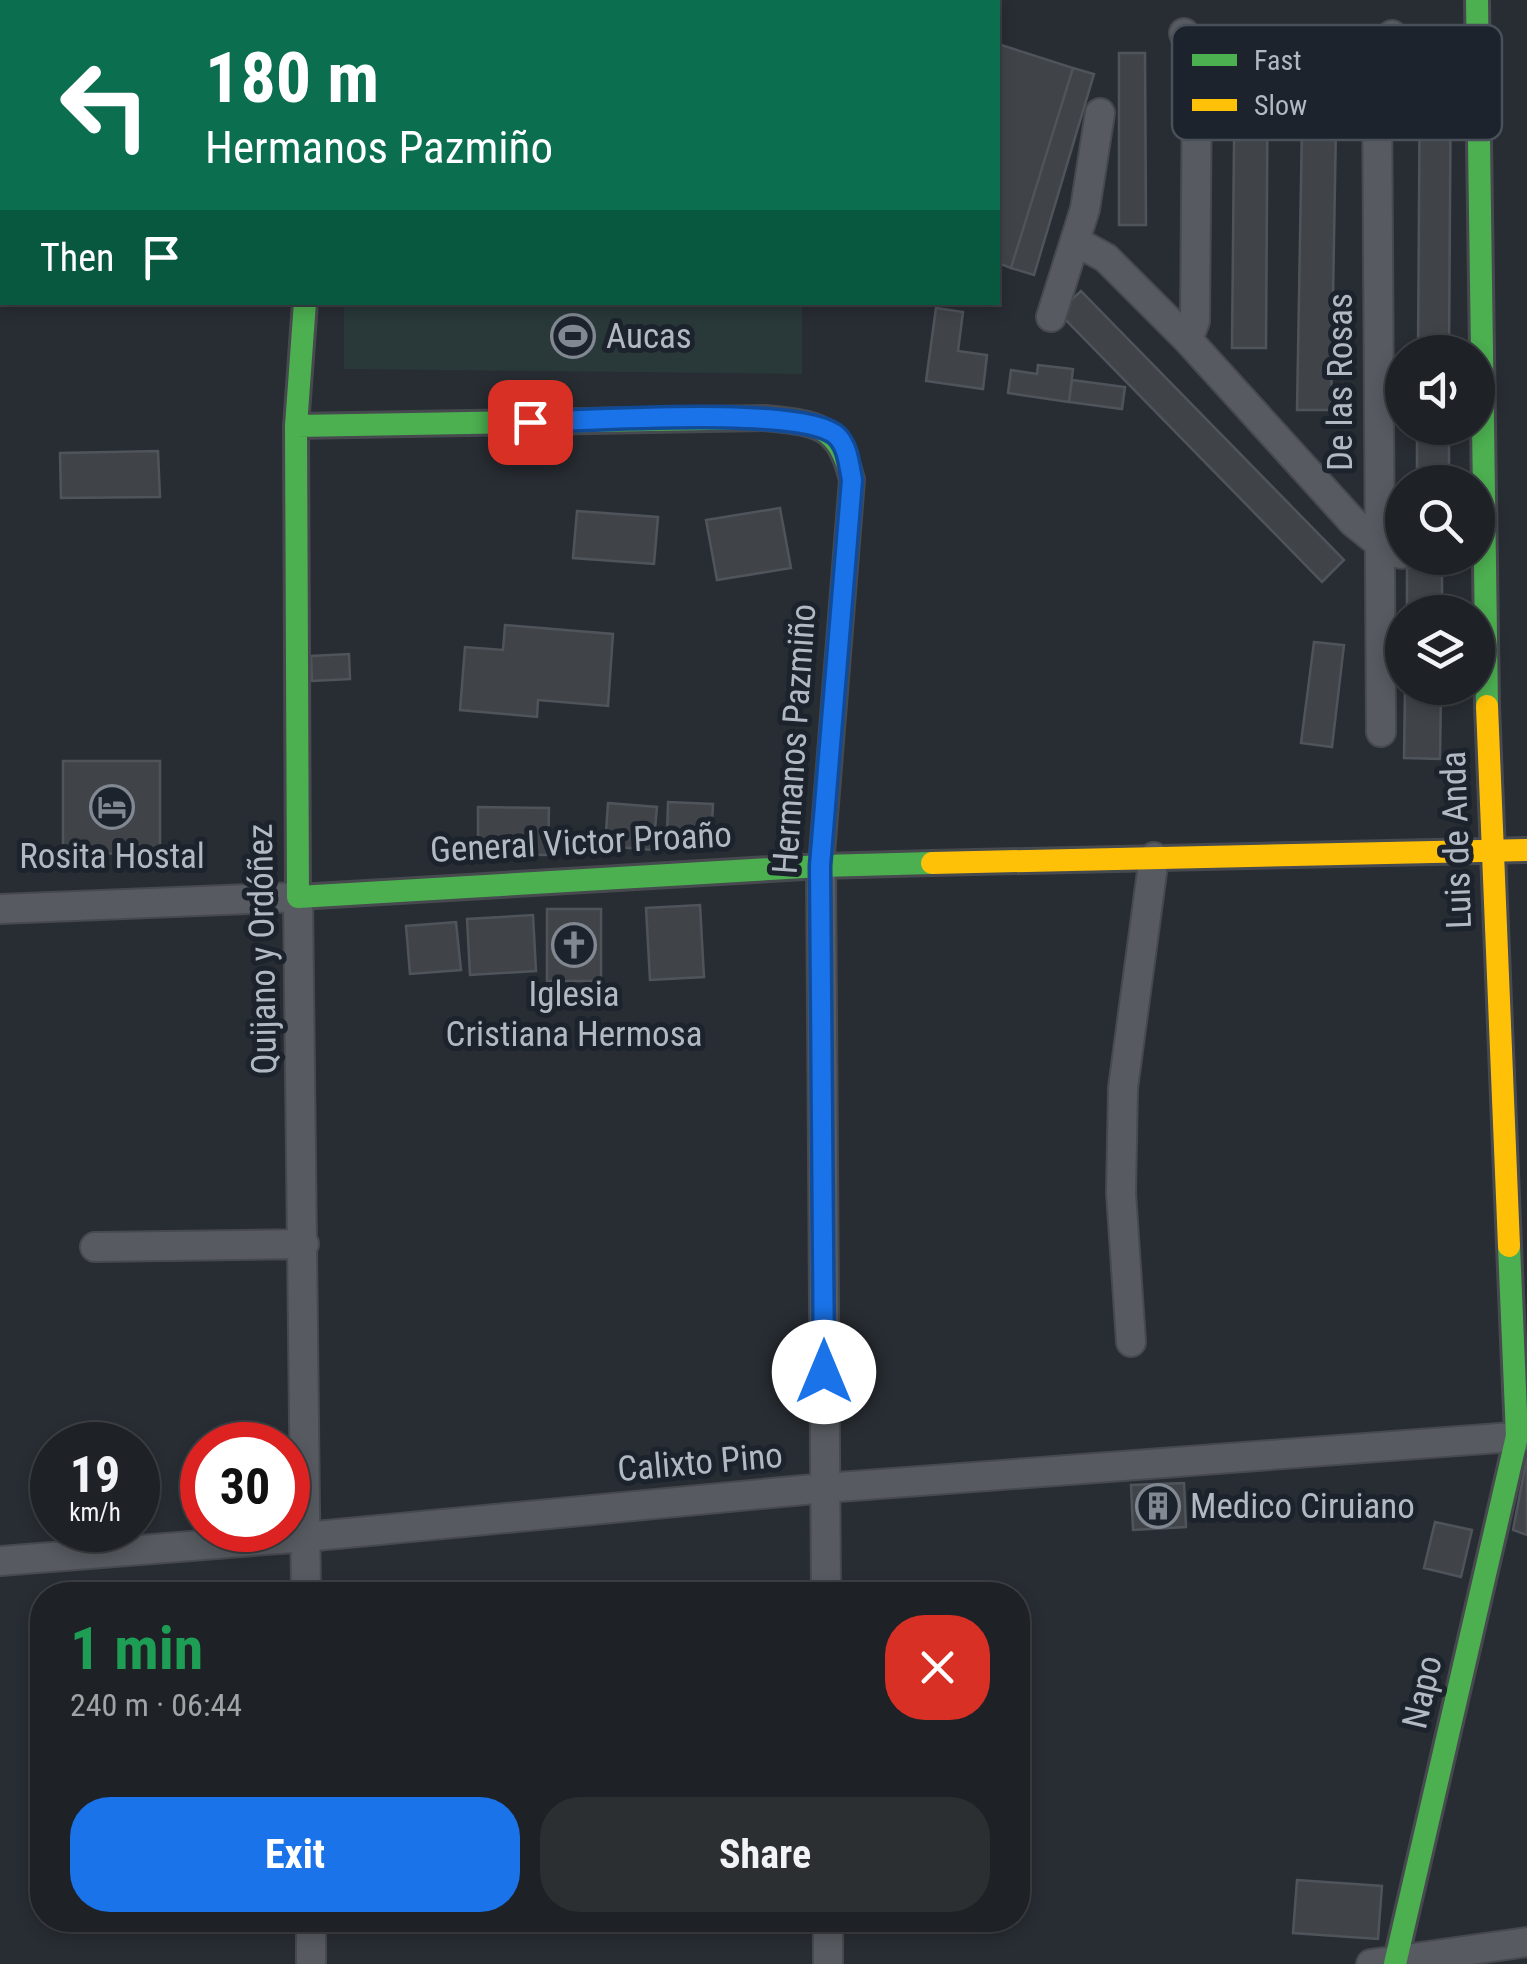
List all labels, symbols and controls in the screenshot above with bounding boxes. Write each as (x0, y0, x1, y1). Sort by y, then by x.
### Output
legend (1172, 25, 1502, 140)
text: 180 m (205, 37, 379, 119)
icon: left (40, 40, 170, 170)
text: Fast (1254, 44, 1301, 77)
text: Slow (1254, 89, 1307, 122)
text: Hermanos Pazmiño (205, 121, 553, 174)
icon: arrive (134, 230, 189, 285)
text: Then (40, 236, 114, 280)
street label: De las Rosas (1320, 293, 1361, 471)
sports icon: Aucas (550, 313, 596, 359)
place label: Aucas (606, 316, 692, 357)
map controls (1385, 335, 1495, 705)
button: sound (1385, 335, 1495, 445)
pin (488, 380, 573, 465)
icon: arrive (503, 395, 558, 450)
button: search (1385, 465, 1495, 575)
button: layers (1385, 595, 1495, 705)
street label: Hermanos Pazmiño (765, 603, 824, 875)
street label: Luis de Anda (1433, 750, 1480, 930)
hotel icon: Rosita Hostal (89, 784, 135, 830)
street label: General Victor Proaño (429, 814, 733, 871)
street label: Quijano y Ordóñez (240, 823, 285, 1075)
place label: Rosita Hostal (19, 836, 205, 877)
church icon: Iglesia Cristiana Hermosa (551, 922, 597, 968)
place label: Iglesia Cristiana Hermosa (446, 974, 702, 1055)
position arrow (772, 1320, 876, 1424)
speed limit sign: 30 (180, 1422, 310, 1552)
street label: Calixto Pino (616, 1435, 784, 1490)
text: 19 (70, 1446, 120, 1504)
building icon: Medico Ciruiano (1135, 1483, 1181, 1529)
place label: Medico Ciruiano (1190, 1486, 1415, 1527)
text: km/h (69, 1498, 121, 1527)
text: 1 min (70, 1613, 203, 1684)
button: close (885, 1615, 990, 1720)
street label: Napo (1394, 1652, 1451, 1732)
text: 240 m · 06:44 (70, 1686, 242, 1724)
button: Exit (70, 1797, 520, 1912)
button: Share (540, 1797, 990, 1912)

